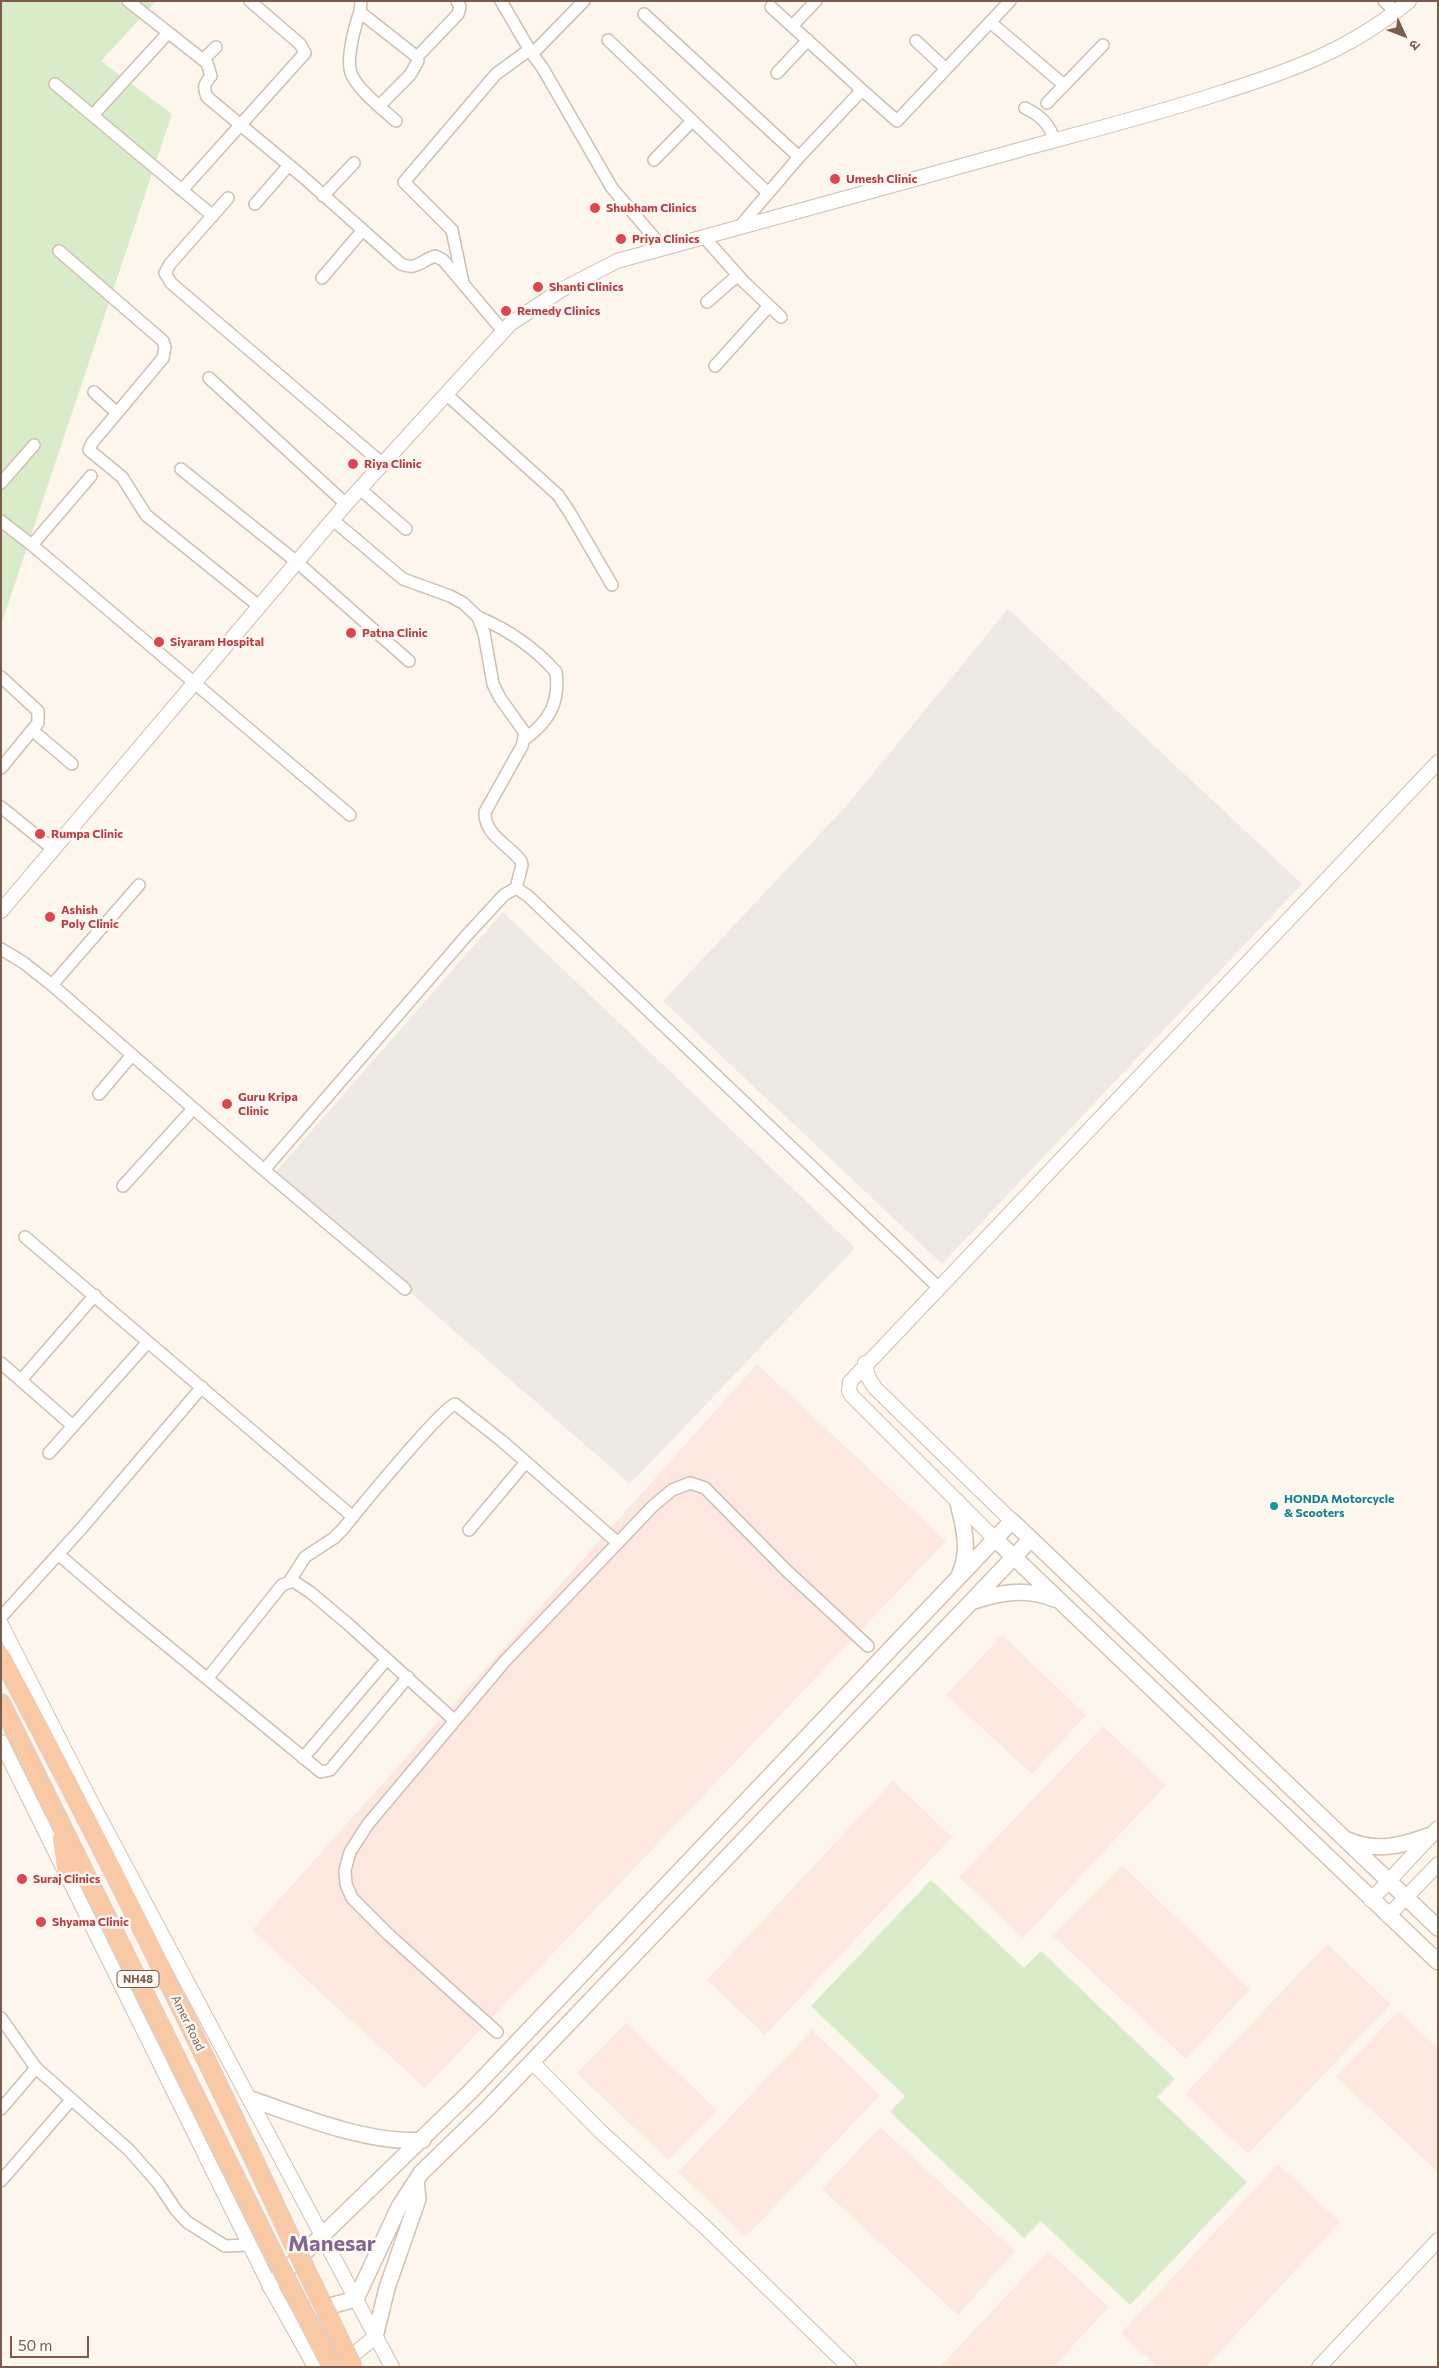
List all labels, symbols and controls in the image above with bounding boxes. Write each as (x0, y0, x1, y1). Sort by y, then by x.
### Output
north arrow (1379, 10, 1429, 60)
text: उ (1406, 37, 1424, 54)
marker: Umesh Clinic (828, 172, 842, 186)
place label: Umesh Clinic (846, 172, 917, 186)
marker: Shubham Clinics (588, 201, 602, 215)
place label: Shubham Clinics (606, 201, 697, 215)
marker: Priya Clinics (614, 232, 628, 246)
place label: Priya Clinics (632, 232, 700, 246)
marker: Shanti Clinics (531, 280, 545, 294)
place label: Shanti Clinics (549, 280, 624, 294)
marker: Remedy Clinics (499, 304, 513, 318)
place label: Remedy Clinics (517, 304, 600, 318)
marker: Riya Clinic (346, 457, 360, 471)
place label: Riya Clinic (364, 457, 422, 471)
marker: Patna Clinic (344, 626, 358, 640)
place label: Patna Clinic (362, 626, 428, 640)
marker: Siyaram Hospital (152, 635, 166, 649)
place label: Siyaram Hospital (170, 635, 264, 649)
marker: Rumpa Clinic (33, 827, 47, 841)
place label: Rumpa Clinic (51, 827, 123, 841)
place label: Ashish Poly Clinic (61, 903, 119, 931)
marker: Ashish Poly Clinic (43, 910, 57, 924)
place label: Guru Kripa Clinic (238, 1090, 298, 1118)
marker: Guru Kripa Clinic (220, 1097, 234, 1111)
place label: HONDA Motorcycle & Scooters (1284, 1492, 1394, 1520)
marker: HONDA Motorcycle & Scooters (1268, 1500, 1280, 1512)
marker: Suraj Clinics (15, 1872, 29, 1886)
place label: Suraj Clinics (33, 1872, 100, 1886)
marker: Shyama Clinic (34, 1915, 48, 1929)
place label: Shyama Clinic (52, 1915, 129, 1929)
road number: NH48 (117, 1970, 159, 1988)
street label: Amer Road (168, 1993, 208, 2053)
district label: Manesar (288, 2231, 376, 2257)
scale bar (12, 2326, 91, 2358)
text: 50 m (18, 2336, 52, 2354)

